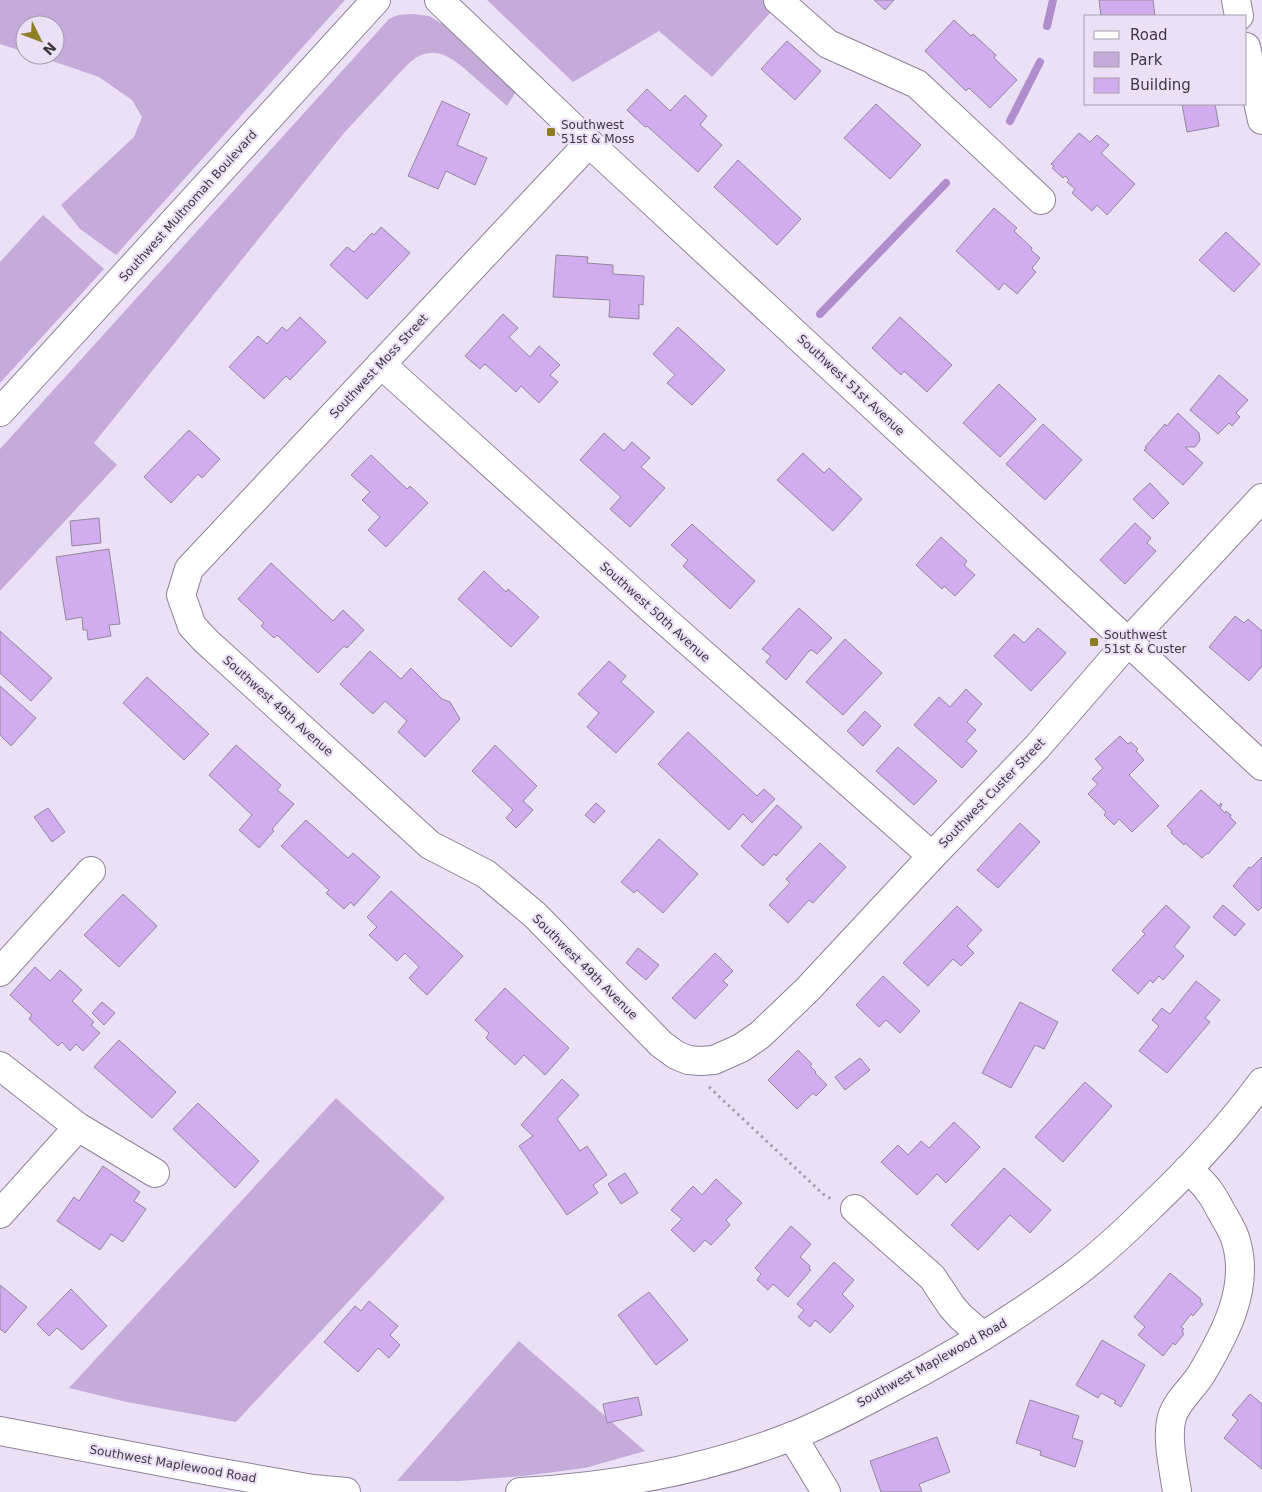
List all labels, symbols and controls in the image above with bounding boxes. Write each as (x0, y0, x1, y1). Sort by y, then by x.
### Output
north arrow (15, 15, 65, 65)
legend (1084, 15, 1247, 105)
text: Road (1130, 26, 1168, 44)
text: N (40, 39, 60, 58)
text: Park (1130, 51, 1163, 69)
text: Building (1130, 76, 1191, 94)
place label: Southwest 51st & Moss (561, 118, 634, 146)
marker: Southwest 51st & Moss (545, 126, 557, 138)
street label: Southwest Multnomah Boulevard (116, 127, 260, 285)
street label: Southwest Moss Street (327, 311, 431, 421)
street label: Southwest 51st Avenue (794, 332, 908, 438)
street label: Southwest 50th Avenue (597, 559, 713, 665)
place label: Southwest 51st & Custer (1104, 628, 1187, 656)
marker: Southwest 51st & Custer (1088, 636, 1100, 648)
street label: Southwest 49th Avenue (220, 653, 336, 759)
street label: Southwest Custer Street (936, 735, 1048, 851)
street label: Southwest 49th Avenue (530, 912, 640, 1022)
street label: Southwest Maplewood Road (855, 1316, 1009, 1410)
street label: Southwest Maplewood Road (89, 1442, 257, 1486)

